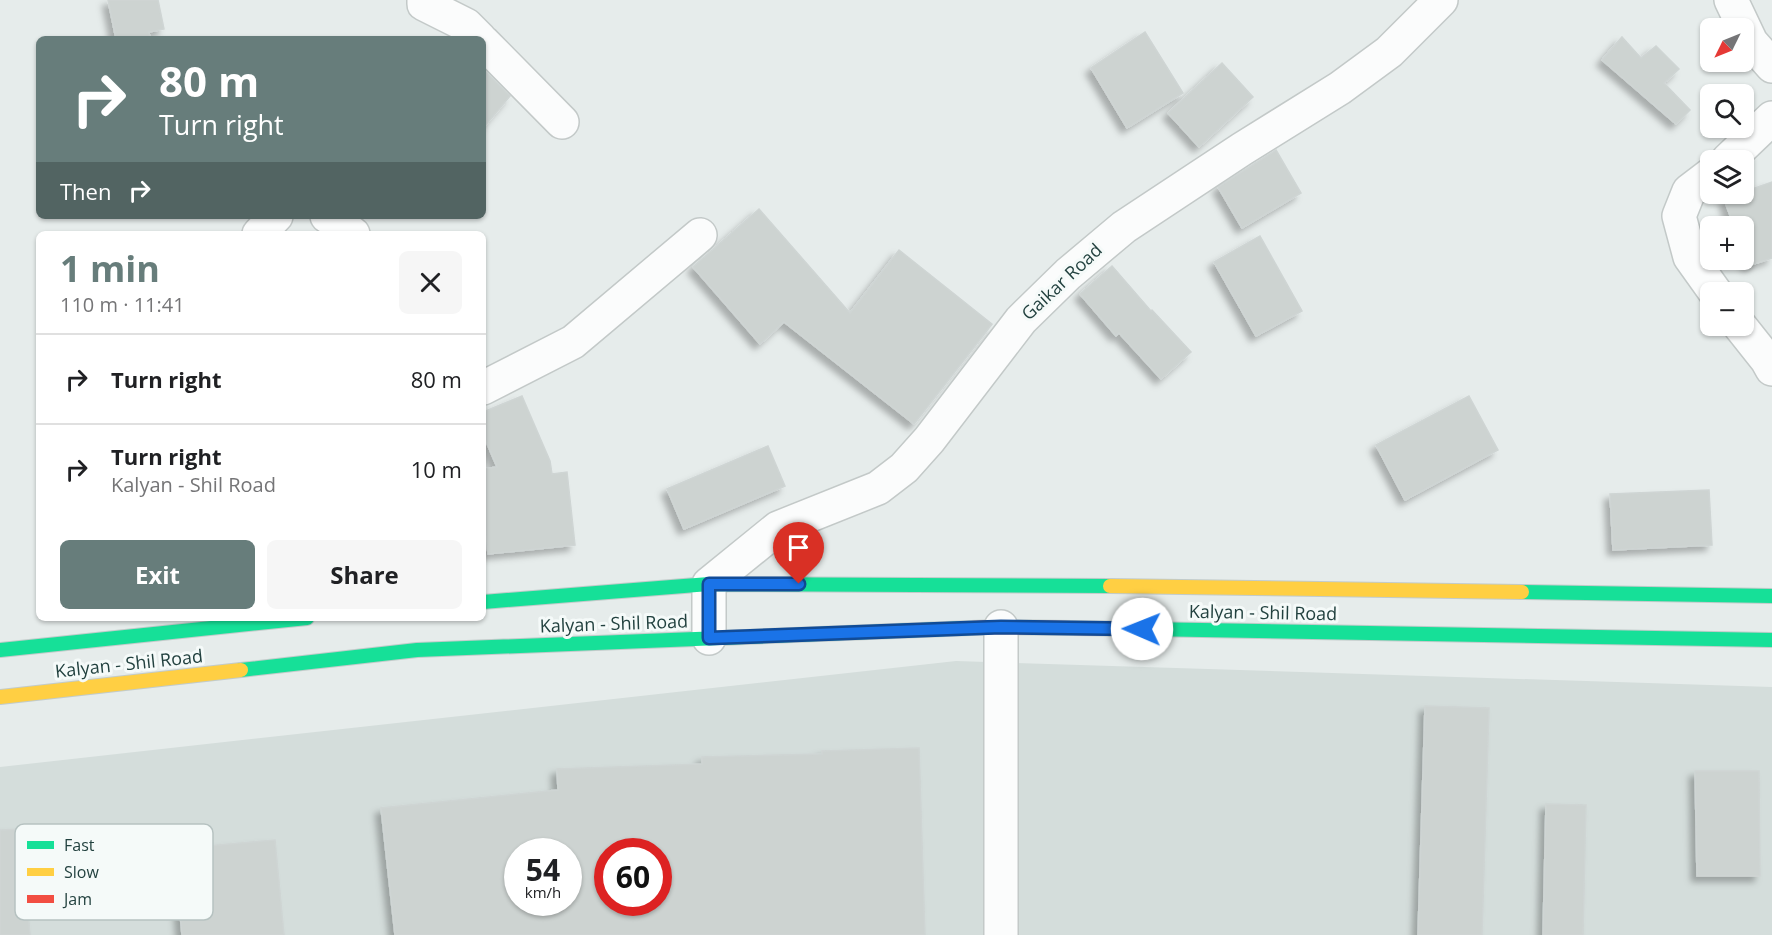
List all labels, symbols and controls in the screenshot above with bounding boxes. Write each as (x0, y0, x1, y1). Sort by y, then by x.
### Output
north arrow (1700, 18, 1754, 72)
map controls (1700, 18, 1754, 336)
text: 80 m (159, 52, 259, 109)
icon: right (60, 60, 138, 138)
button: search (1700, 84, 1754, 138)
text: Turn right (159, 106, 284, 143)
button: layers (1700, 150, 1754, 204)
icon: right (123, 174, 156, 207)
text: Then (60, 176, 111, 206)
button: + (1700, 216, 1754, 270)
street label: Gaikar Road (1016, 238, 1107, 325)
text: 1 min (60, 244, 160, 293)
button: close (399, 251, 462, 314)
button: − (1700, 282, 1754, 336)
text: 110 m · 11:41 (60, 291, 185, 318)
icon: right (60, 363, 93, 396)
text: Turn right (111, 364, 222, 394)
text: 80 m (411, 364, 462, 394)
text: Turn right (111, 441, 222, 471)
icon: right (60, 453, 93, 486)
text: 10 m (411, 454, 462, 484)
text: Kalyan - Shil Road (111, 471, 276, 498)
pin (773, 522, 824, 584)
icon: arrive (782, 531, 815, 564)
button: Exit (60, 540, 255, 609)
button: Share (267, 540, 462, 609)
position arrow (1110, 597, 1174, 661)
street label: Kalyan - Shil Road (1189, 599, 1337, 625)
street label: Kalyan - Shil Road (539, 608, 689, 638)
street label: Kalyan - Shil Road (54, 643, 204, 683)
legend (15, 824, 213, 920)
text: Fast (64, 834, 95, 856)
speed limit sign: 60 (594, 838, 672, 916)
text: 54 (526, 849, 560, 890)
text: Slow (64, 861, 99, 883)
text: km/h (525, 882, 561, 902)
text: Jam (62, 888, 92, 910)

